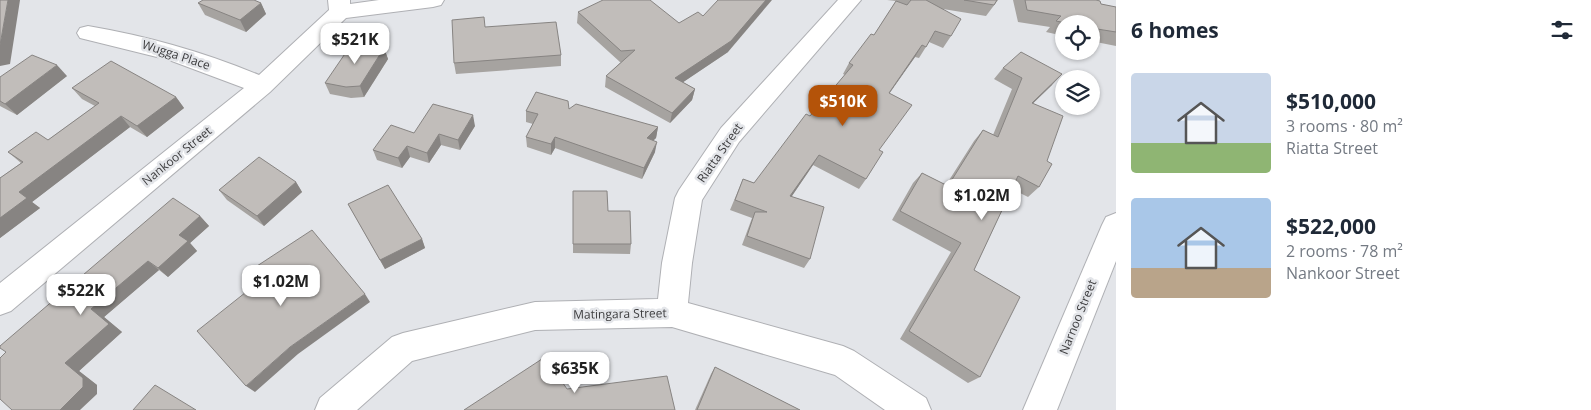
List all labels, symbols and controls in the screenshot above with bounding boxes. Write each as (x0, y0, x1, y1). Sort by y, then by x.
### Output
map controls (1055, 15, 1100, 115)
button: locate (1055, 15, 1100, 60)
text: 6 homes (1131, 16, 1219, 44)
icon: filters (1548, 16, 1576, 44)
pin: $521K (320, 22, 390, 65)
text: $521K (331, 28, 379, 50)
street label: Wugga Place (140, 36, 213, 74)
button: layers (1055, 70, 1100, 115)
pin: $510K (808, 84, 878, 127)
text: $510,000 (1286, 87, 1376, 115)
text: $510K (819, 90, 867, 112)
icon: home (1171, 93, 1231, 153)
text: 3 rooms · 80 m² (1286, 115, 1403, 137)
street label: Riatta Street (693, 120, 746, 186)
street label: Nankoor Street (138, 122, 215, 189)
text: Riatta Street (1286, 137, 1378, 159)
pin: $1.02M (941, 178, 1023, 221)
text: $1.02M (954, 184, 1010, 206)
text: $522,000 (1286, 212, 1376, 240)
icon: home (1171, 218, 1231, 278)
text: 2 rooms · 78 m² (1286, 240, 1403, 262)
text: Nankoor Street (1286, 262, 1400, 284)
pin: $1.02M (240, 264, 322, 307)
text: $1.02M (253, 270, 309, 292)
pin: $522K (46, 274, 116, 316)
street label: Narnoo Street (1055, 277, 1100, 357)
text: $522K (57, 279, 105, 301)
street label: Matingara Street (573, 304, 667, 323)
pin: $635K (540, 352, 610, 394)
text: $635K (551, 357, 599, 379)

